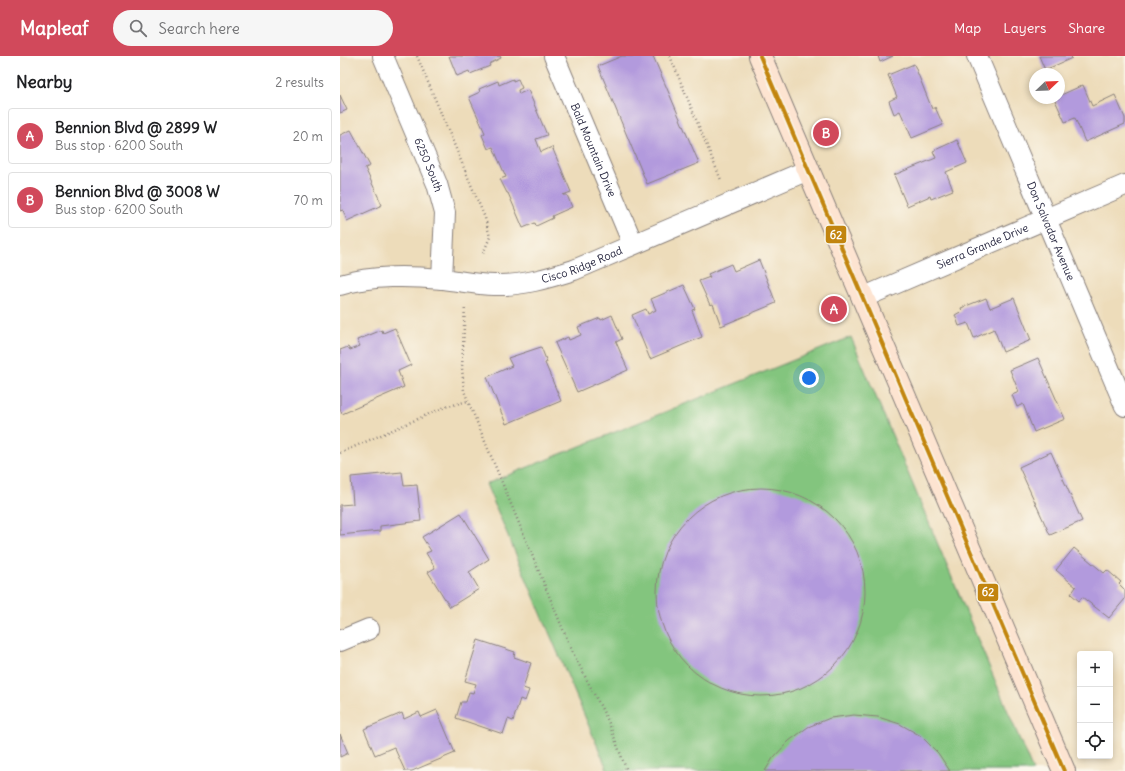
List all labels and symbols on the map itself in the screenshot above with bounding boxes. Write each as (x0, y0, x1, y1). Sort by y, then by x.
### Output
north arrow (1029, 68, 1065, 104)
street label: Bald Mountain Drive (568, 101, 619, 199)
pin: B (813, 118, 839, 148)
street label: 6250 South (411, 136, 446, 193)
street label: Don Salvador Avenue (1024, 179, 1078, 283)
street label: Sierra Grande Drive (934, 220, 1030, 272)
line badge: 62 (825, 225, 847, 244)
text: 62 (830, 228, 842, 242)
street label: Cisco Ridge Road (540, 243, 625, 286)
pin: A (821, 294, 847, 324)
your location (799, 368, 819, 388)
line badge: 62 (977, 583, 999, 602)
text: 62 (982, 585, 994, 599)

